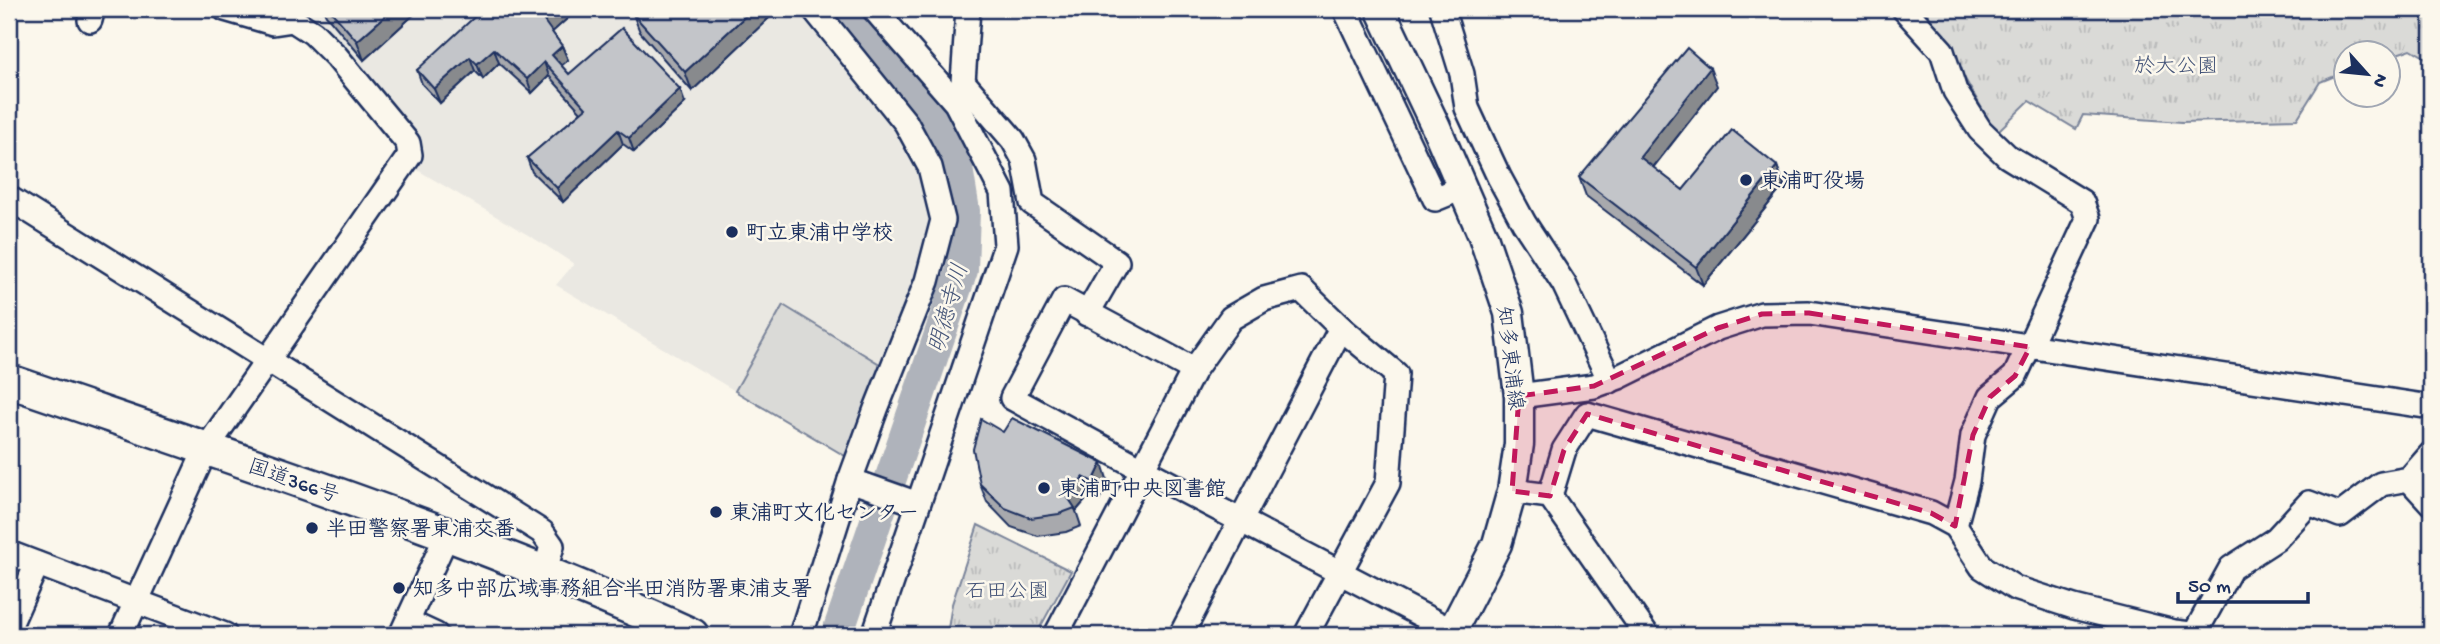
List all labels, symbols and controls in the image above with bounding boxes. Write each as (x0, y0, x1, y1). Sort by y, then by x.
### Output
north arrow (2332, 38, 2402, 108)
park label: 於大公園 (2134, 55, 2218, 81)
text: N (2366, 69, 2392, 91)
place label: 東浦町役場 (1760, 169, 1865, 196)
marker: 東浦町役場 (1738, 172, 1754, 188)
place label: 町立東浦中学校 (746, 221, 893, 248)
marker: 町立東浦中学校 (724, 224, 740, 240)
water label: 明徳寺川 (924, 261, 976, 357)
street label: 知多東浦線 (1489, 305, 1528, 412)
street label: 国道366号 (244, 455, 342, 511)
place label: 東浦町中央図書館 (1058, 477, 1226, 504)
marker: 東浦町中央図書館 (1036, 480, 1052, 496)
place label: 東浦町文化センター (730, 501, 919, 528)
marker: 東浦町文化センター (708, 504, 724, 520)
place label: 半田警察署東浦交番 (326, 517, 515, 544)
marker: 半田警察署東浦交番 (304, 520, 320, 536)
scale bar (2178, 560, 2307, 604)
text: 50 m (2188, 576, 2231, 601)
place label: 知多中部広域事務組合半田消防署東浦支署 (413, 577, 812, 604)
marker: 知多中部広域事務組合半田消防署東浦支署 (391, 580, 407, 596)
park label: 石田公園 (965, 581, 1049, 606)

